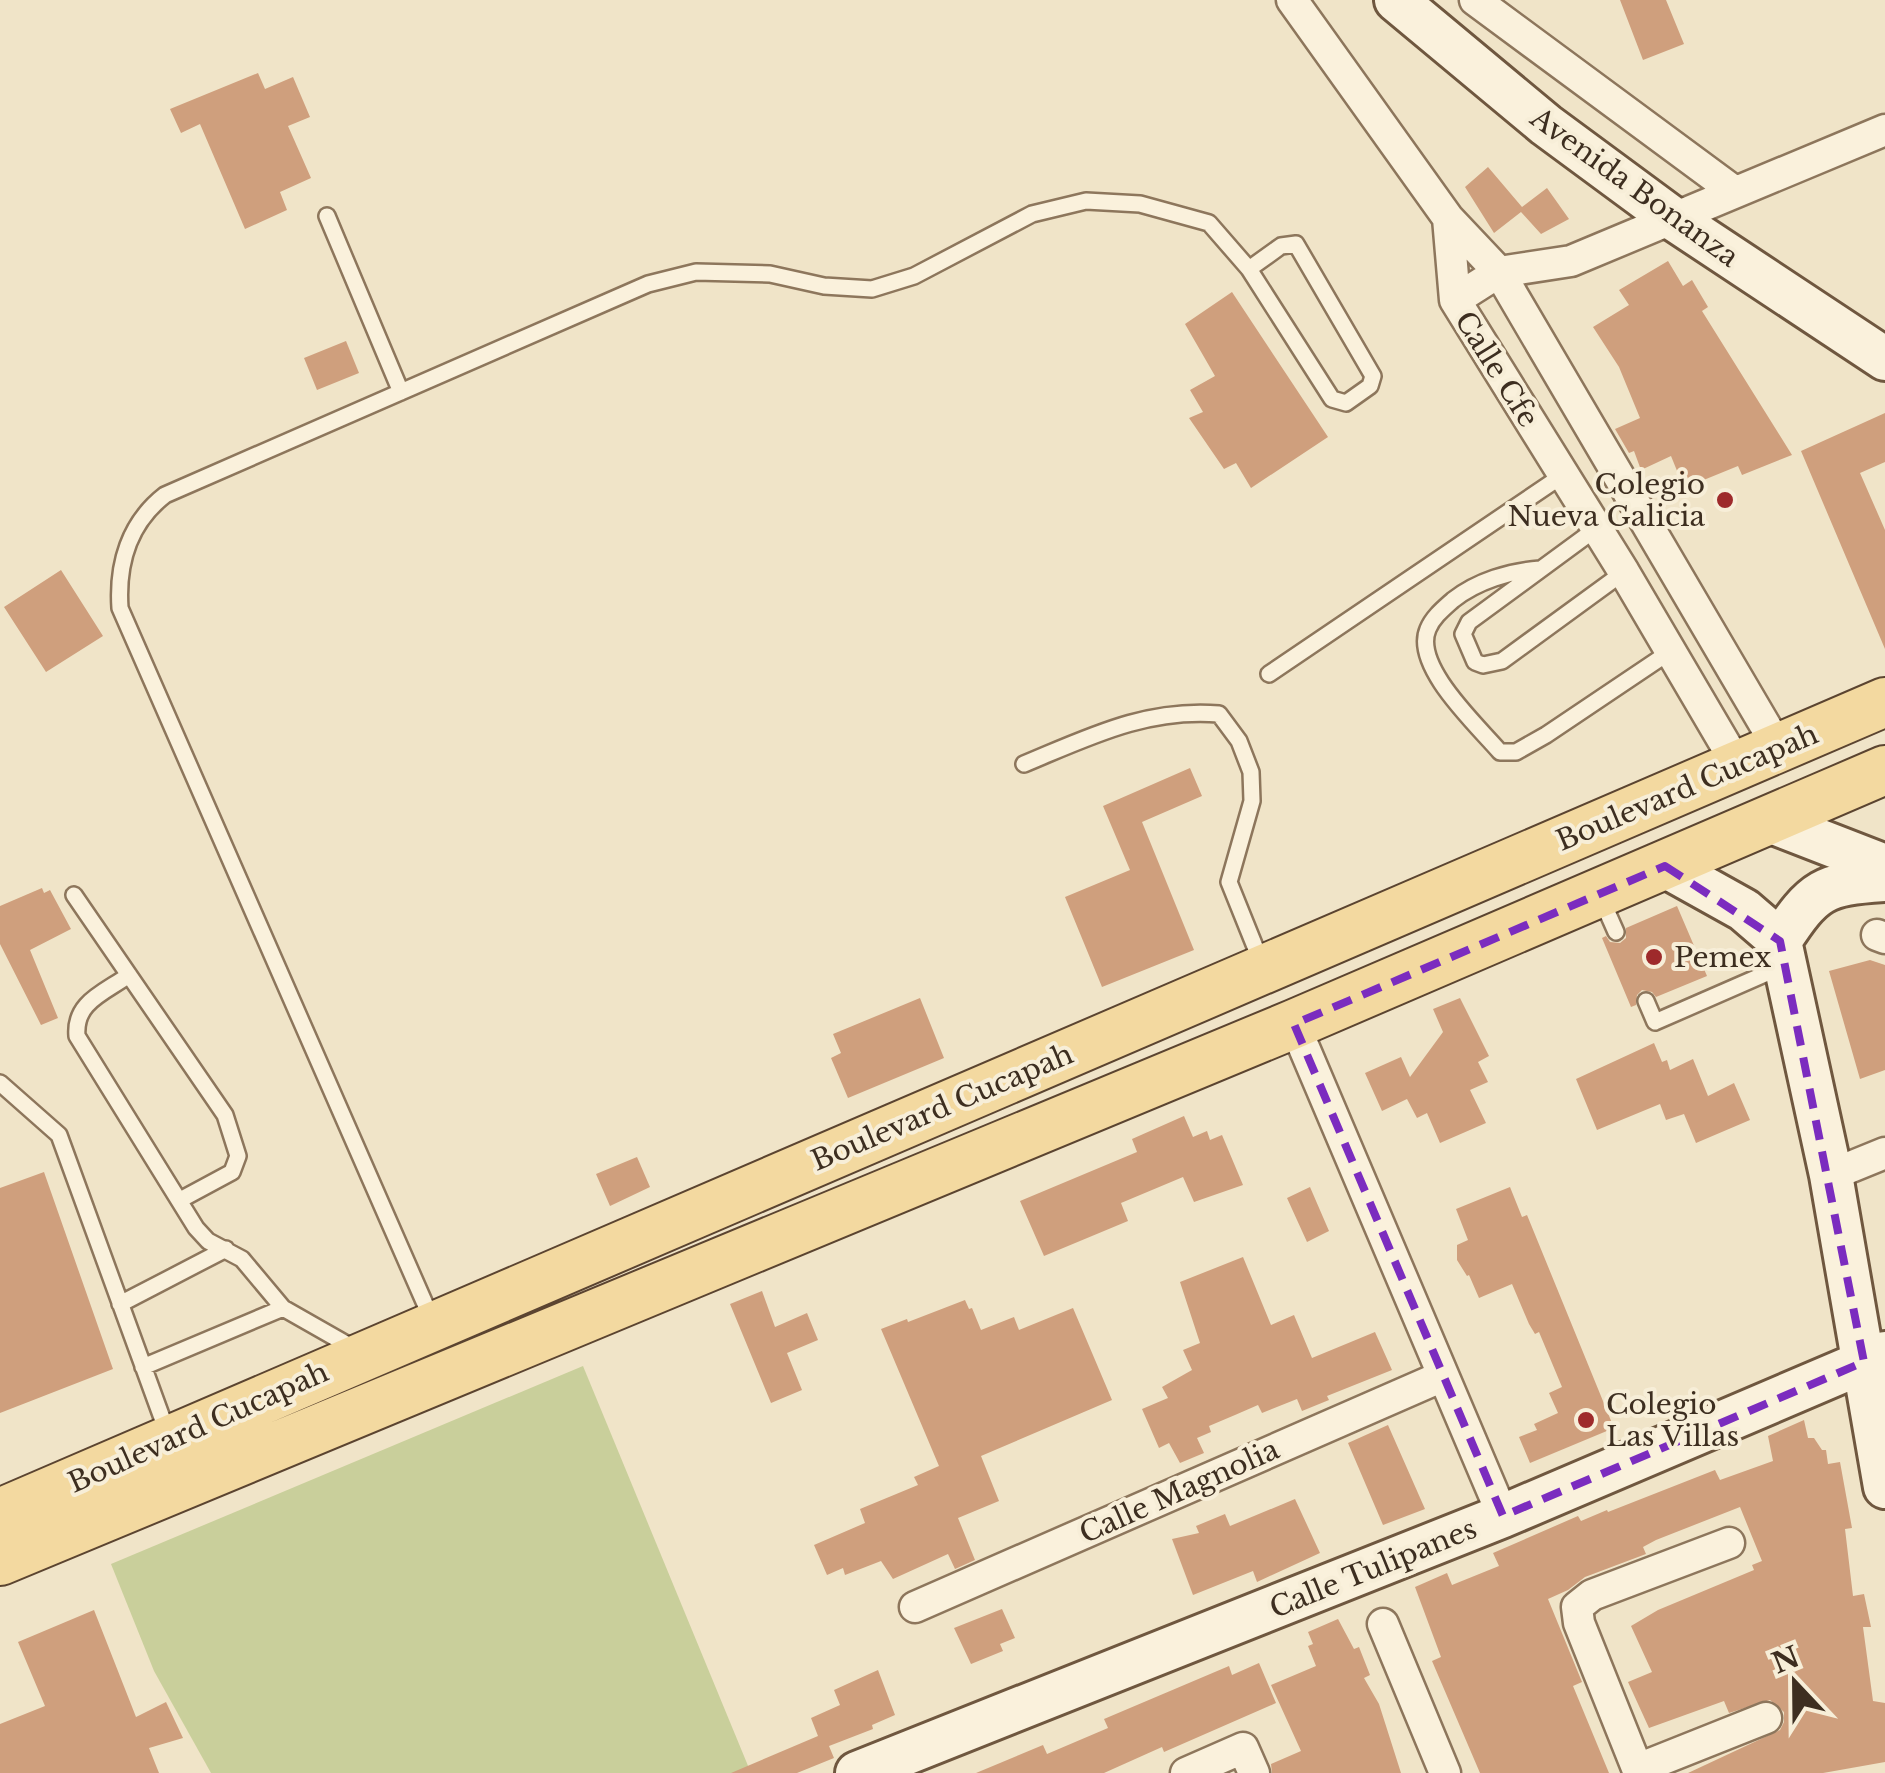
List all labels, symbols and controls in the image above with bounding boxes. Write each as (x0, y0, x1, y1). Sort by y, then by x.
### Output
street label: Avenida Bonanza (1523, 100, 1746, 275)
street label: Calle Cfe (1447, 305, 1546, 434)
place label: Colegio Nueva Galicia (1507, 467, 1705, 534)
marker: Colegio Nueva Galicia (1714, 489, 1736, 511)
street label: Boulevard Cucapah (1551, 716, 1823, 859)
place label: Pemex (1674, 940, 1771, 975)
marker: Pemex (1643, 946, 1665, 968)
street label: Boulevard Cucapah (806, 1036, 1078, 1179)
street label: Boulevard Cucapah (63, 1354, 334, 1501)
place label: Colegio Las Villas (1606, 1387, 1739, 1454)
marker: Colegio Las Villas (1575, 1409, 1597, 1431)
street label: Calle Magnolia (1074, 1432, 1285, 1551)
street label: Calle Tulipanes (1265, 1511, 1482, 1626)
north arrow (1745, 1633, 1845, 1733)
text: N (1767, 1639, 1805, 1681)

